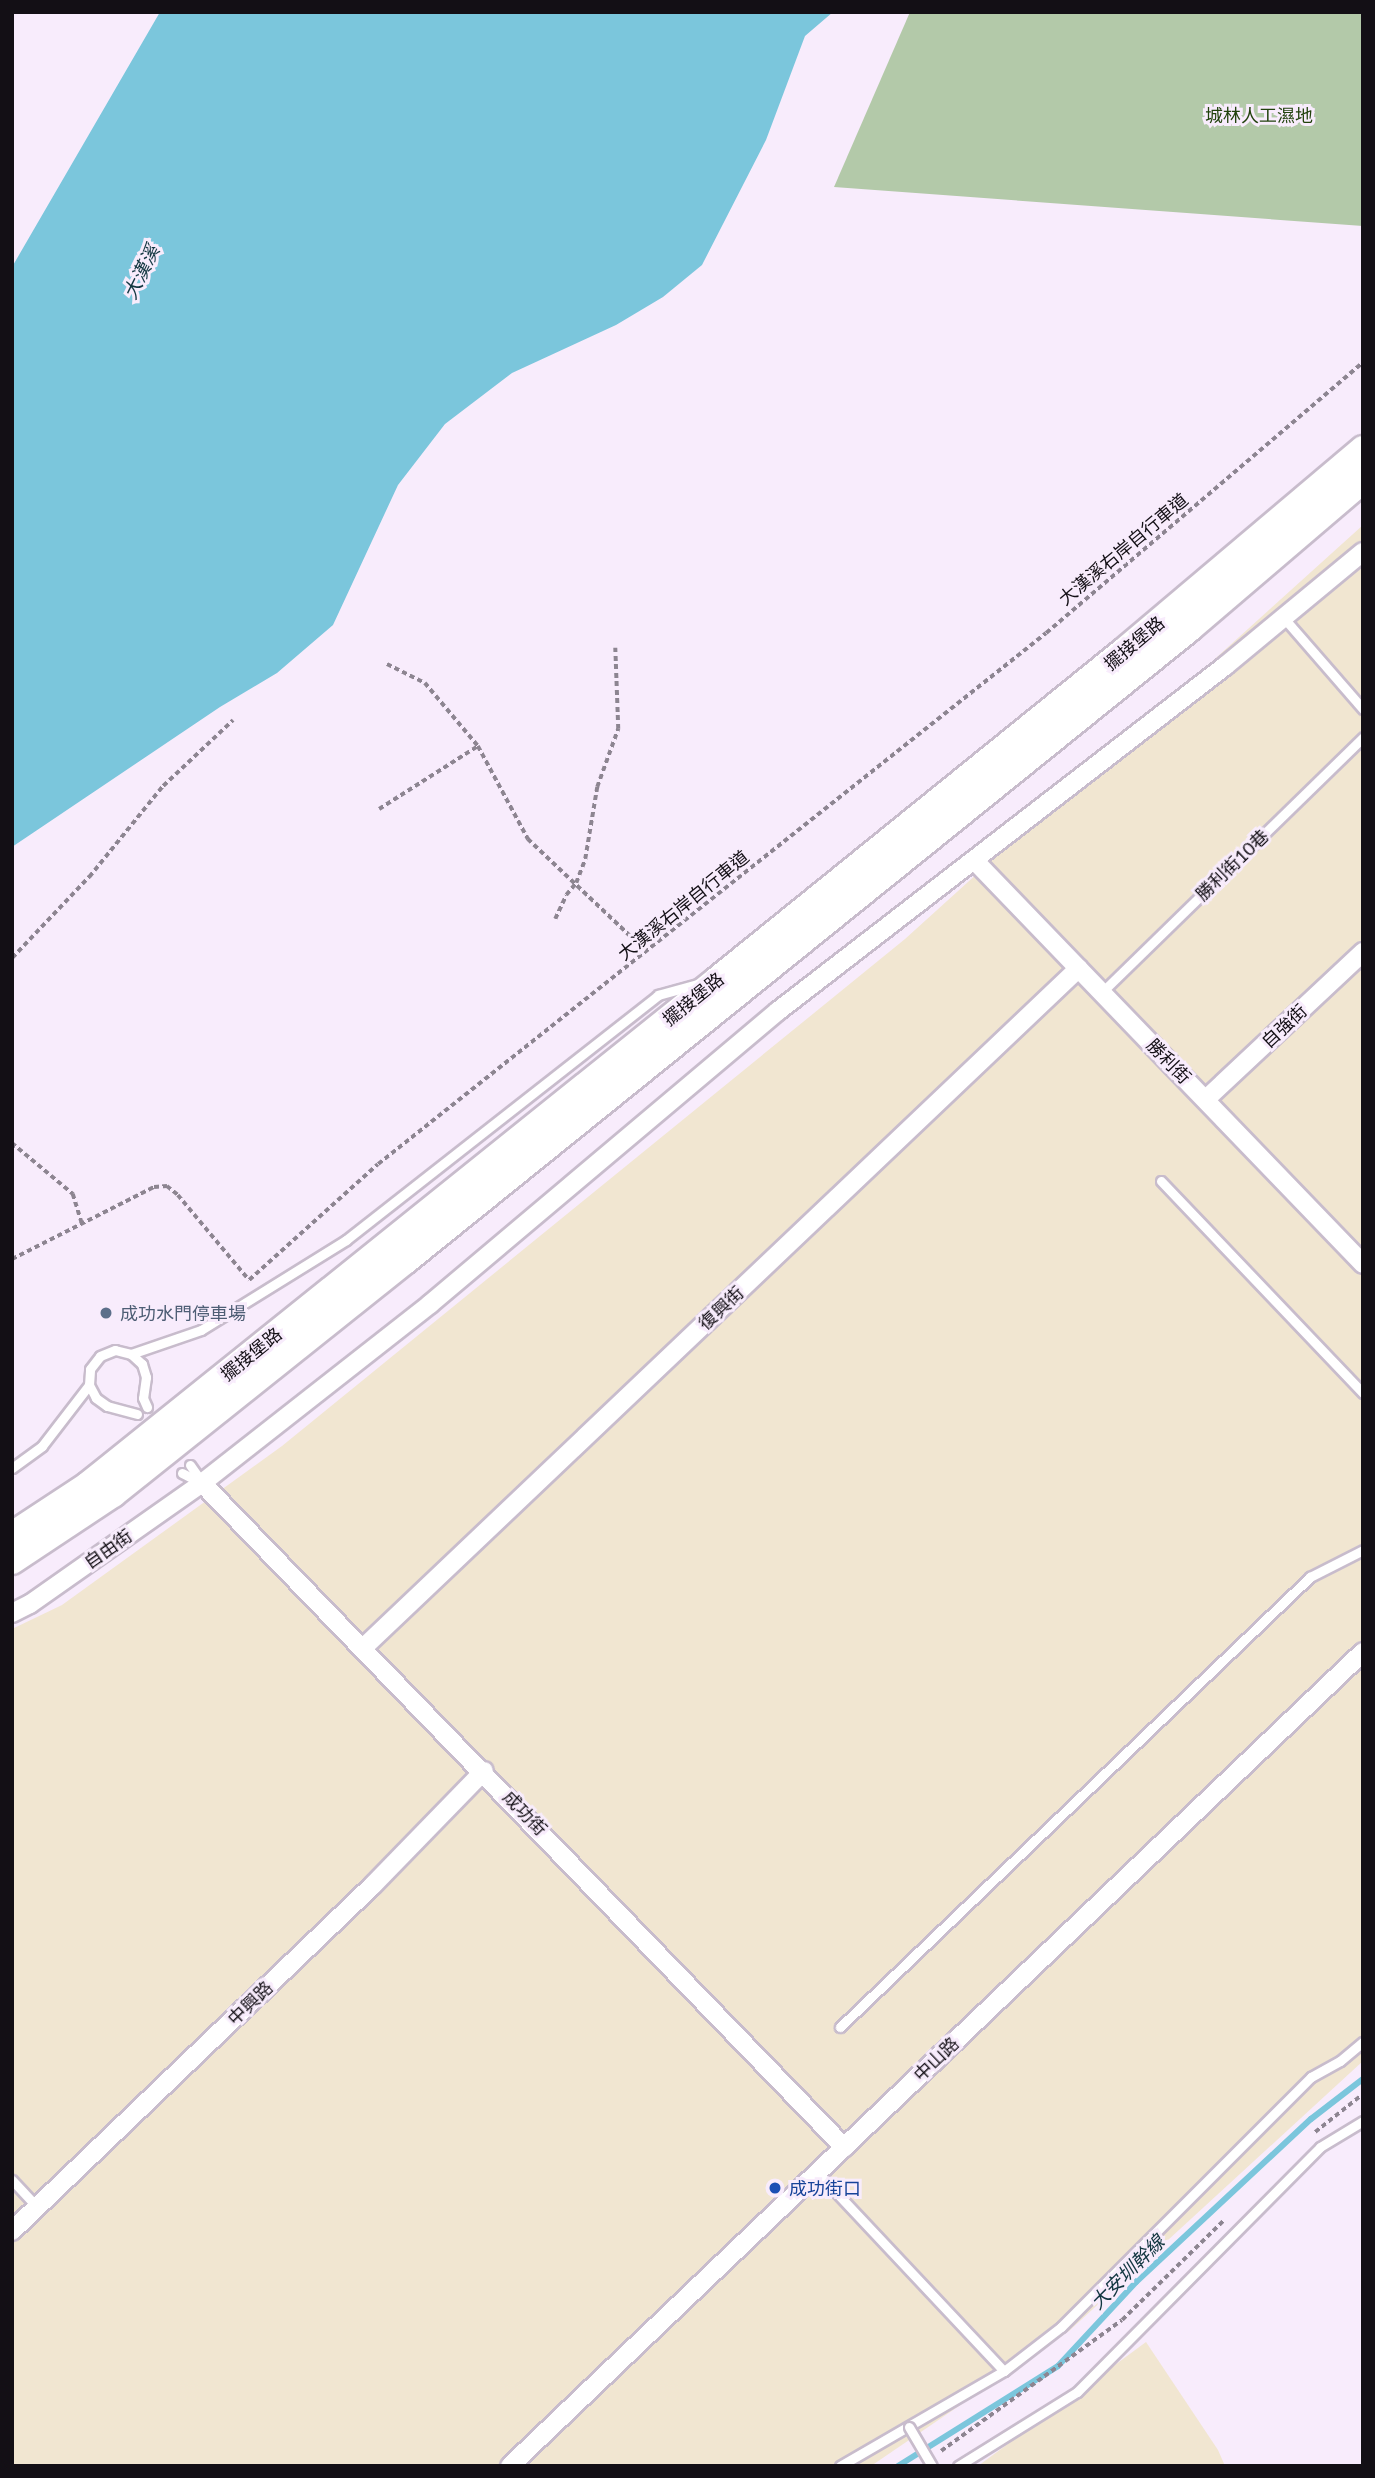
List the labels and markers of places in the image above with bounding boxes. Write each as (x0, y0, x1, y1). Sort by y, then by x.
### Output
place label: 成功水門停車場 (120, 1302, 246, 1324)
marker: 成功水門停車場 (98, 1305, 114, 1321)
place label: 成功街口 (789, 2177, 861, 2199)
marker: 成功街口 (767, 2180, 783, 2196)

